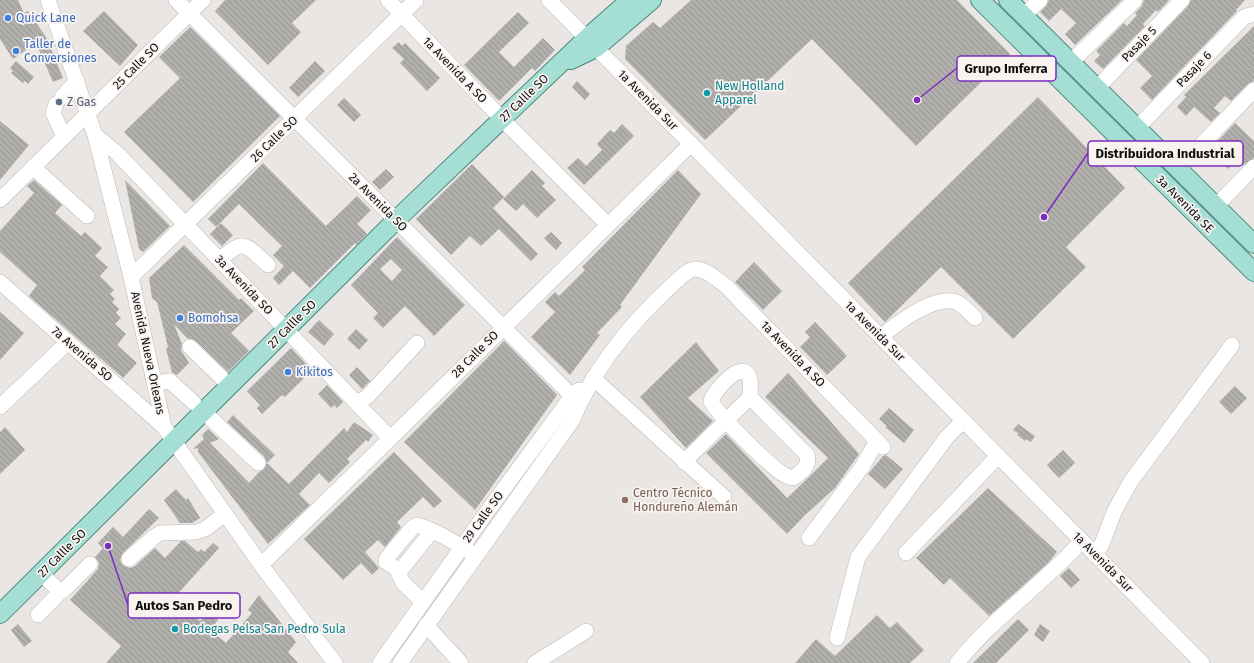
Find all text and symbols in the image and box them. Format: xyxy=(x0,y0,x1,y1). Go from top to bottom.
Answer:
place label: Quick Lane xyxy=(16,11,76,25)
marker: Quick Lane xyxy=(3,13,13,23)
street label: Pasaje 5 xyxy=(1119,23,1159,65)
street label: 1a Avenida A SO xyxy=(420,34,490,106)
place label: Taller de Conversiones xyxy=(24,37,97,65)
street label: 25 Calle SO xyxy=(110,40,162,92)
marker: Taller de Conversiones xyxy=(11,46,21,56)
street label: Pasaje 6 xyxy=(1174,48,1214,90)
callout: Grupo Imferra xyxy=(957,56,1056,81)
text: Grupo Imferra xyxy=(964,61,1048,76)
street label: 1a Avenida Sur xyxy=(615,67,681,133)
street label: 27 Callle SO xyxy=(497,71,551,125)
place label: New Holland Apparel xyxy=(715,79,784,107)
marker: New Holland Apparel xyxy=(702,88,712,98)
place label: Z Gas xyxy=(67,95,96,109)
marker: Z Gas xyxy=(54,97,64,107)
street label: 26 Calle SO xyxy=(248,113,300,165)
callout: Distribuidora Industrial xyxy=(1088,141,1243,166)
text: Distribuidora Industrial xyxy=(1095,146,1235,161)
street label: 2a Avenida SO xyxy=(346,170,410,234)
street label: 3a Avenida SE xyxy=(1153,172,1217,236)
street label: 3a Avenida SO xyxy=(212,252,276,318)
street label: Avenida Nueva Orleans xyxy=(128,290,168,416)
street label: 27 Callle SO xyxy=(265,297,319,351)
street label: 1a Avenida Sur xyxy=(842,298,908,364)
place label: Bomohsa xyxy=(188,311,239,325)
marker: Bomohsa xyxy=(175,313,185,323)
street label: 1a Avenida A SO xyxy=(758,318,828,390)
street label: 7a Avenida SO xyxy=(49,324,115,384)
street label: 28 Calle SO xyxy=(449,328,501,380)
place label: Kikitos xyxy=(296,365,333,379)
marker: Kikitos xyxy=(283,367,293,377)
place label: Centro Técnico Hondureño Alemán xyxy=(633,486,738,514)
street label: 29 Calle SO xyxy=(460,489,506,545)
marker: Centro Técnico Hondureño Alemán xyxy=(620,495,630,505)
street label: 27 Callle SO xyxy=(35,526,89,580)
street label: 1a Avenida Sur xyxy=(1070,529,1136,595)
callout: Autos San Pedro xyxy=(128,593,240,618)
text: Autos San Pedro xyxy=(135,598,233,613)
place label: Bodegas Pelsa San Pedro Sula xyxy=(183,622,346,636)
marker: Bodegas Pelsa San Pedro Sula xyxy=(170,624,180,634)

